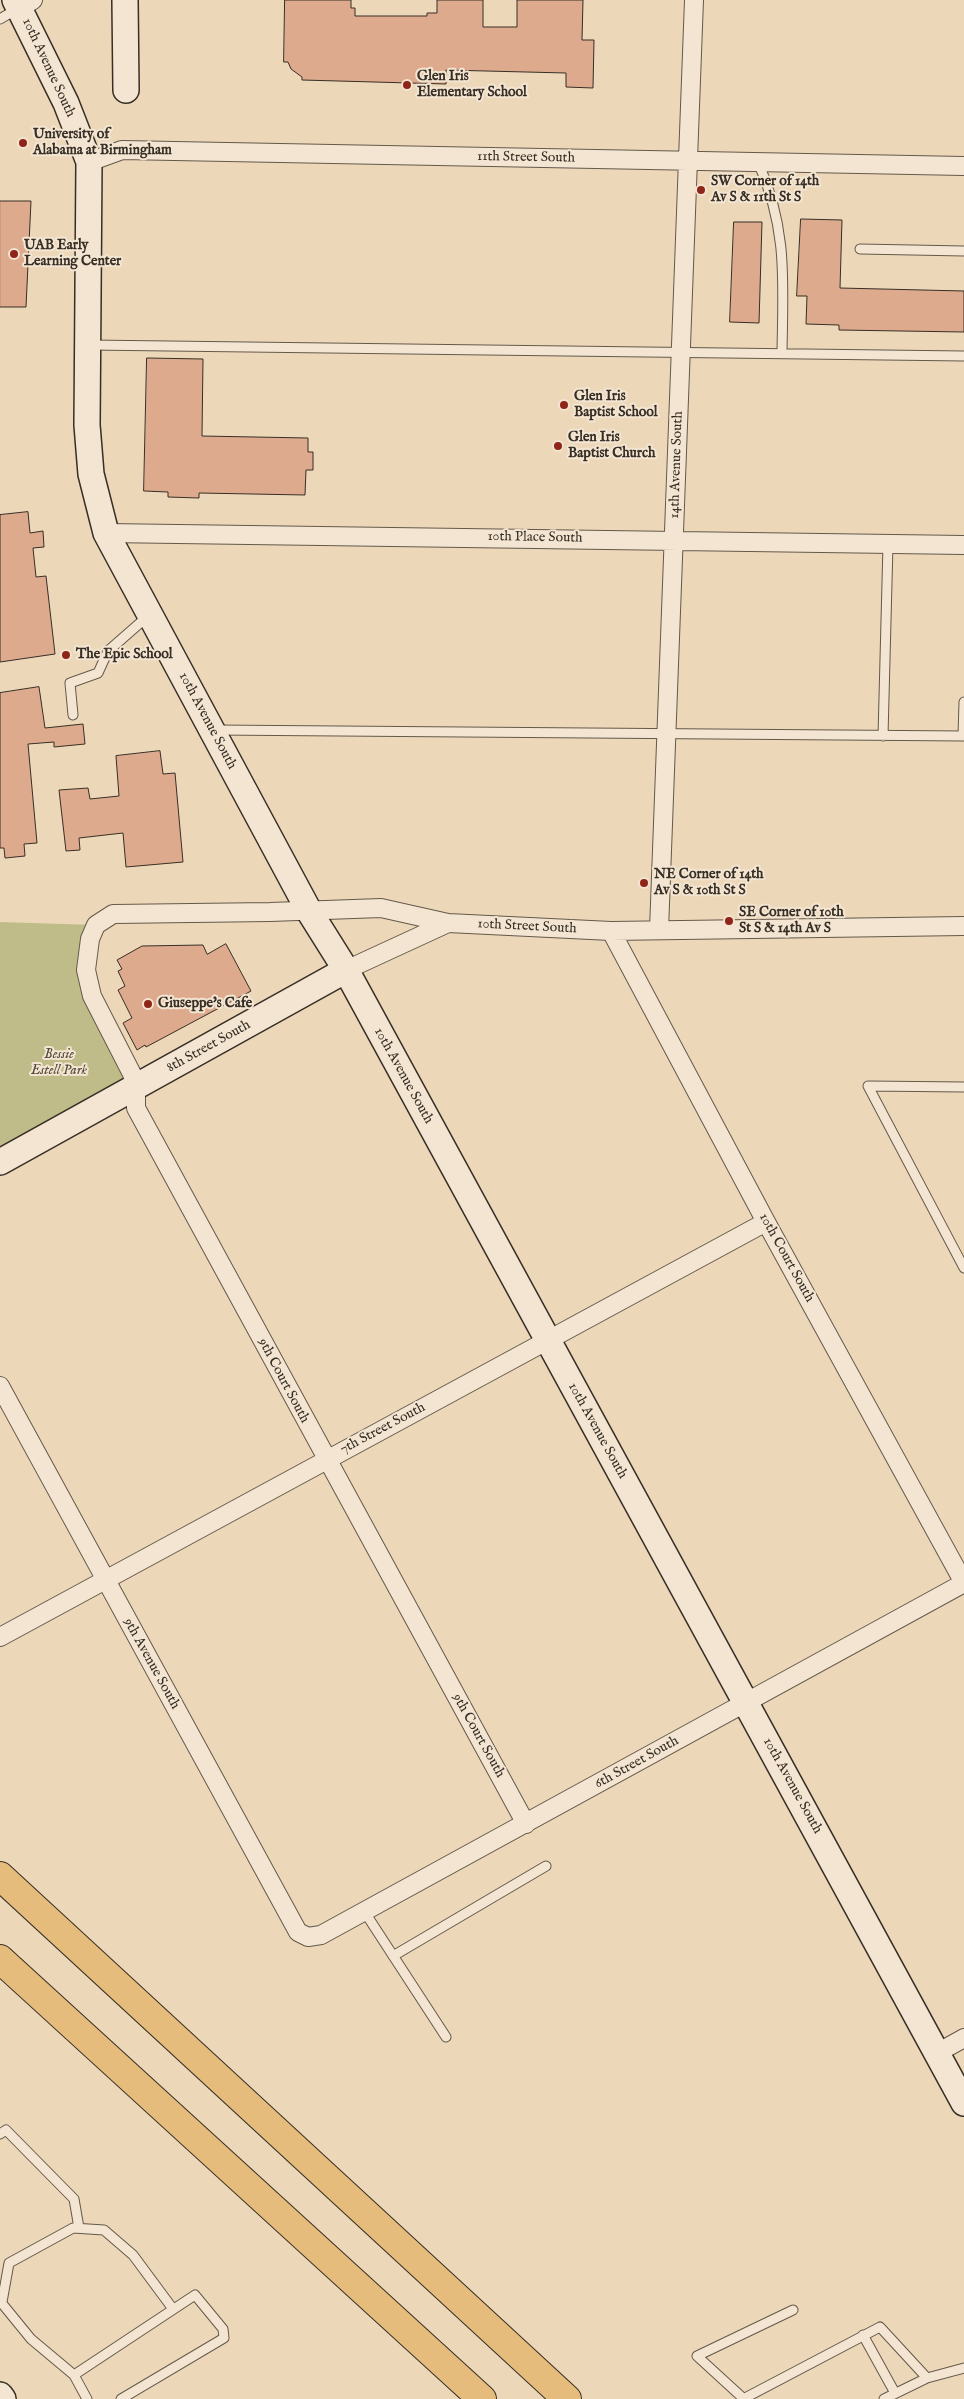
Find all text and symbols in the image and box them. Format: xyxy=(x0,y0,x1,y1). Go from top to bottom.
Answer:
street label: 10th Avenue South xyxy=(18,16,78,120)
place label: Glen Iris Elementary School xyxy=(417,69,527,102)
marker: Glen Iris Elementary School xyxy=(401,79,413,91)
place label: University of Alabama at Birmingham xyxy=(33,127,172,160)
marker: University of Alabama at Birmingham xyxy=(17,137,29,149)
street label: 11th Street South xyxy=(477,149,575,167)
place label: SW Corner of 14th Av S & 11th St S xyxy=(711,174,819,206)
marker: SW Corner of 14th Av S & 11th St S xyxy=(695,184,707,196)
place label: UAB Early Learning Center xyxy=(24,238,121,270)
marker: UAB Early Learning Center xyxy=(8,248,20,260)
place label: Glen Iris Baptist School xyxy=(574,389,658,422)
marker: Glen Iris Baptist School xyxy=(558,399,570,411)
street label: 14th Avenue South xyxy=(667,411,687,519)
place label: Glen Iris Baptist Church xyxy=(568,430,655,462)
marker: Glen Iris Baptist Church xyxy=(552,440,564,452)
street label: 10th Place South xyxy=(487,529,583,547)
place label: The Epic School xyxy=(76,647,173,663)
marker: The Epic School xyxy=(60,649,72,661)
street label: 10th Avenue South xyxy=(174,670,240,772)
place label: NE Corner of 14th Av S & 10th St S xyxy=(654,867,764,900)
marker: NE Corner of 14th Av S & 10th St S xyxy=(638,877,650,889)
place label: SE Corner of 10th St S & 14th Av S xyxy=(739,905,844,938)
marker: SE Corner of 10th St S & 14th Av S xyxy=(723,915,735,927)
street label: 10th Street South xyxy=(477,916,577,938)
place label: Giuseppe's Cafe xyxy=(158,996,252,1012)
marker: Giuseppe's Cafe xyxy=(142,998,154,1010)
street label: 8th Street South xyxy=(164,1017,254,1077)
street label: 10th Avenue South xyxy=(370,1025,436,1127)
park label: Bessie Estell Park xyxy=(31,1047,87,1080)
street label: 10th Court South xyxy=(755,1211,817,1305)
street label: 9th Court South xyxy=(254,1336,312,1426)
street label: 10th Avenue South xyxy=(564,1380,630,1482)
street label: 7th Street South xyxy=(338,1400,428,1458)
street label: 9th Avenue South xyxy=(119,1616,183,1712)
street label: 9th Court South xyxy=(448,1691,508,1781)
street label: 6th Street South xyxy=(592,1733,682,1793)
street label: 10th Avenue South xyxy=(759,1735,825,1837)

